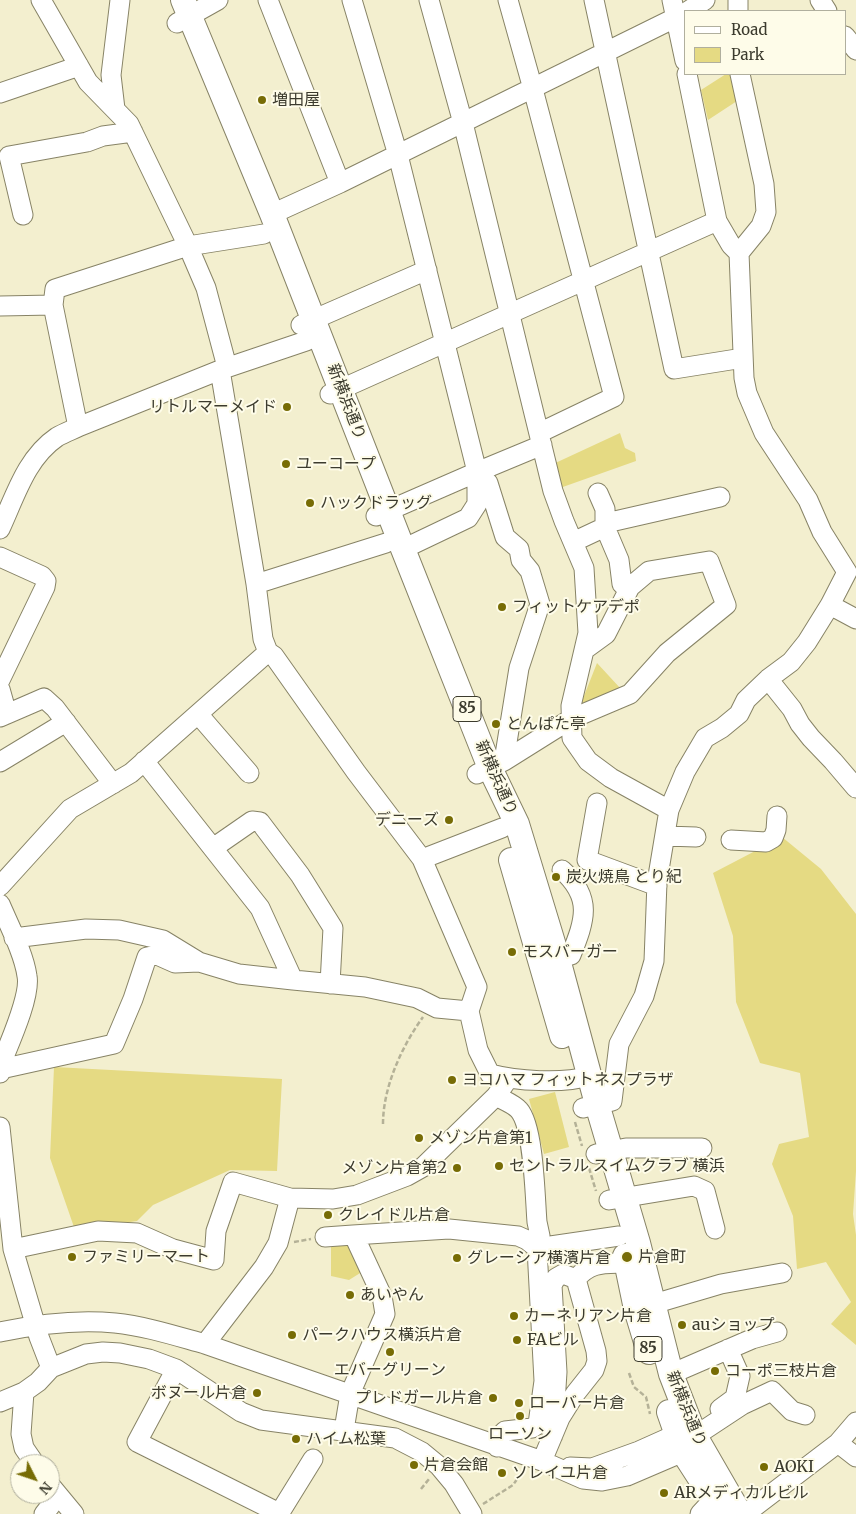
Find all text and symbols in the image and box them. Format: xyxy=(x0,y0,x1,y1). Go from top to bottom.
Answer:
legend xyxy=(684,10,846,75)
text: Road xyxy=(731,20,767,39)
text: Park xyxy=(731,45,764,64)
place label: 増田屋 xyxy=(272,90,320,110)
marker: 増田屋 xyxy=(256,94,268,106)
street label: 新横浜通り xyxy=(323,361,369,443)
place label: リトルマーメイド xyxy=(149,397,277,417)
marker: リトルマーメイド xyxy=(281,401,293,413)
place label: ユーコープ xyxy=(296,454,376,474)
marker: ユーコープ xyxy=(280,458,292,470)
place label: ハックドラッグ xyxy=(320,493,432,513)
marker: ハックドラッグ xyxy=(304,497,316,509)
place label: フィットケアデポ xyxy=(512,597,640,617)
marker: フィットケアデポ xyxy=(496,601,508,613)
road number: 85 xyxy=(453,696,481,722)
place label: とんぱた亭 xyxy=(506,714,586,734)
marker: とんぱた亭 xyxy=(490,718,502,730)
street label: 新横浜通り xyxy=(471,738,521,818)
place label: デニーズ xyxy=(375,810,439,830)
marker: デニーズ xyxy=(443,814,455,826)
place label: 炭火焼鳥 とり紀 xyxy=(566,867,682,887)
marker: 炭火焼鳥 とり紀 xyxy=(550,871,562,883)
place label: モスバーガー xyxy=(522,942,618,962)
marker: モスバーガー xyxy=(506,946,518,958)
place label: ヨコハマ フィットネスプラザ xyxy=(462,1070,674,1090)
marker: ヨコハマ フィットネスプラザ xyxy=(446,1074,458,1086)
place label: メゾン片倉第1 xyxy=(429,1128,532,1148)
marker: メゾン片倉第1 xyxy=(413,1132,425,1144)
place label: セントラル スイムクラブ 横浜 xyxy=(509,1156,725,1176)
place label: メゾン片倉第2 xyxy=(341,1158,447,1178)
marker: セントラル スイムクラブ 横浜 xyxy=(493,1160,505,1172)
marker: メゾン片倉第2 xyxy=(451,1162,463,1174)
place label: クレイドル片倉 xyxy=(338,1205,450,1225)
marker: クレイドル片倉 xyxy=(322,1209,334,1221)
place label: ファミリーマート xyxy=(82,1247,210,1267)
place label: 片倉町 xyxy=(638,1247,686,1267)
place label: グレーシア横濱片倉 xyxy=(467,1248,611,1268)
marker: 片倉町 xyxy=(620,1250,634,1264)
marker: ファミリーマート xyxy=(66,1251,78,1263)
marker: グレーシア横濱片倉 xyxy=(451,1252,463,1264)
place label: あいやん xyxy=(360,1285,424,1305)
marker: あいやん xyxy=(344,1289,356,1301)
place label: カーネリアン片倉 xyxy=(524,1306,652,1326)
marker: カーネリアン片倉 xyxy=(508,1310,520,1322)
place label: auショップ xyxy=(692,1315,774,1335)
marker: auショップ xyxy=(676,1319,688,1331)
place label: パークハウス横浜片倉 xyxy=(302,1325,462,1345)
marker: パークハウス横浜片倉 xyxy=(286,1329,298,1341)
place label: FAビル xyxy=(527,1330,579,1350)
marker: FAビル xyxy=(511,1334,523,1346)
road number: 85 xyxy=(634,1336,662,1362)
marker: エバーグリーン xyxy=(384,1346,396,1358)
place label: エバーグリーン xyxy=(334,1360,446,1380)
place label: コーポ三枝片倉 xyxy=(725,1361,837,1381)
marker: コーポ三枝片倉 xyxy=(709,1365,721,1377)
street label: 新横浜通り xyxy=(662,1368,710,1450)
place label: ボヌール片倉 xyxy=(151,1383,247,1403)
marker: ボヌール片倉 xyxy=(251,1387,263,1399)
place label: プレドガール片倉 xyxy=(355,1388,483,1408)
marker: プレドガール片倉 xyxy=(487,1392,499,1404)
place label: ローバー片倉 xyxy=(529,1393,625,1413)
marker: ローバー片倉 xyxy=(513,1397,525,1409)
marker: ローソン xyxy=(514,1410,526,1422)
place label: ローソン xyxy=(488,1424,552,1444)
place label: ハイム松葉 xyxy=(306,1429,386,1449)
marker: ハイム松葉 xyxy=(290,1433,302,1445)
north arrow xyxy=(10,1454,60,1504)
place label: 片倉会館 xyxy=(424,1455,488,1475)
place label: AOKI xyxy=(774,1457,814,1477)
marker: 片倉会館 xyxy=(408,1459,420,1471)
marker: AOKI xyxy=(758,1461,770,1473)
place label: ソレイユ片倉 xyxy=(512,1463,608,1483)
marker: ソレイユ片倉 xyxy=(496,1467,508,1479)
text: N xyxy=(35,1478,56,1498)
place label: ARメディカルビル xyxy=(674,1483,808,1503)
marker: ARメディカルビル xyxy=(658,1487,670,1499)

